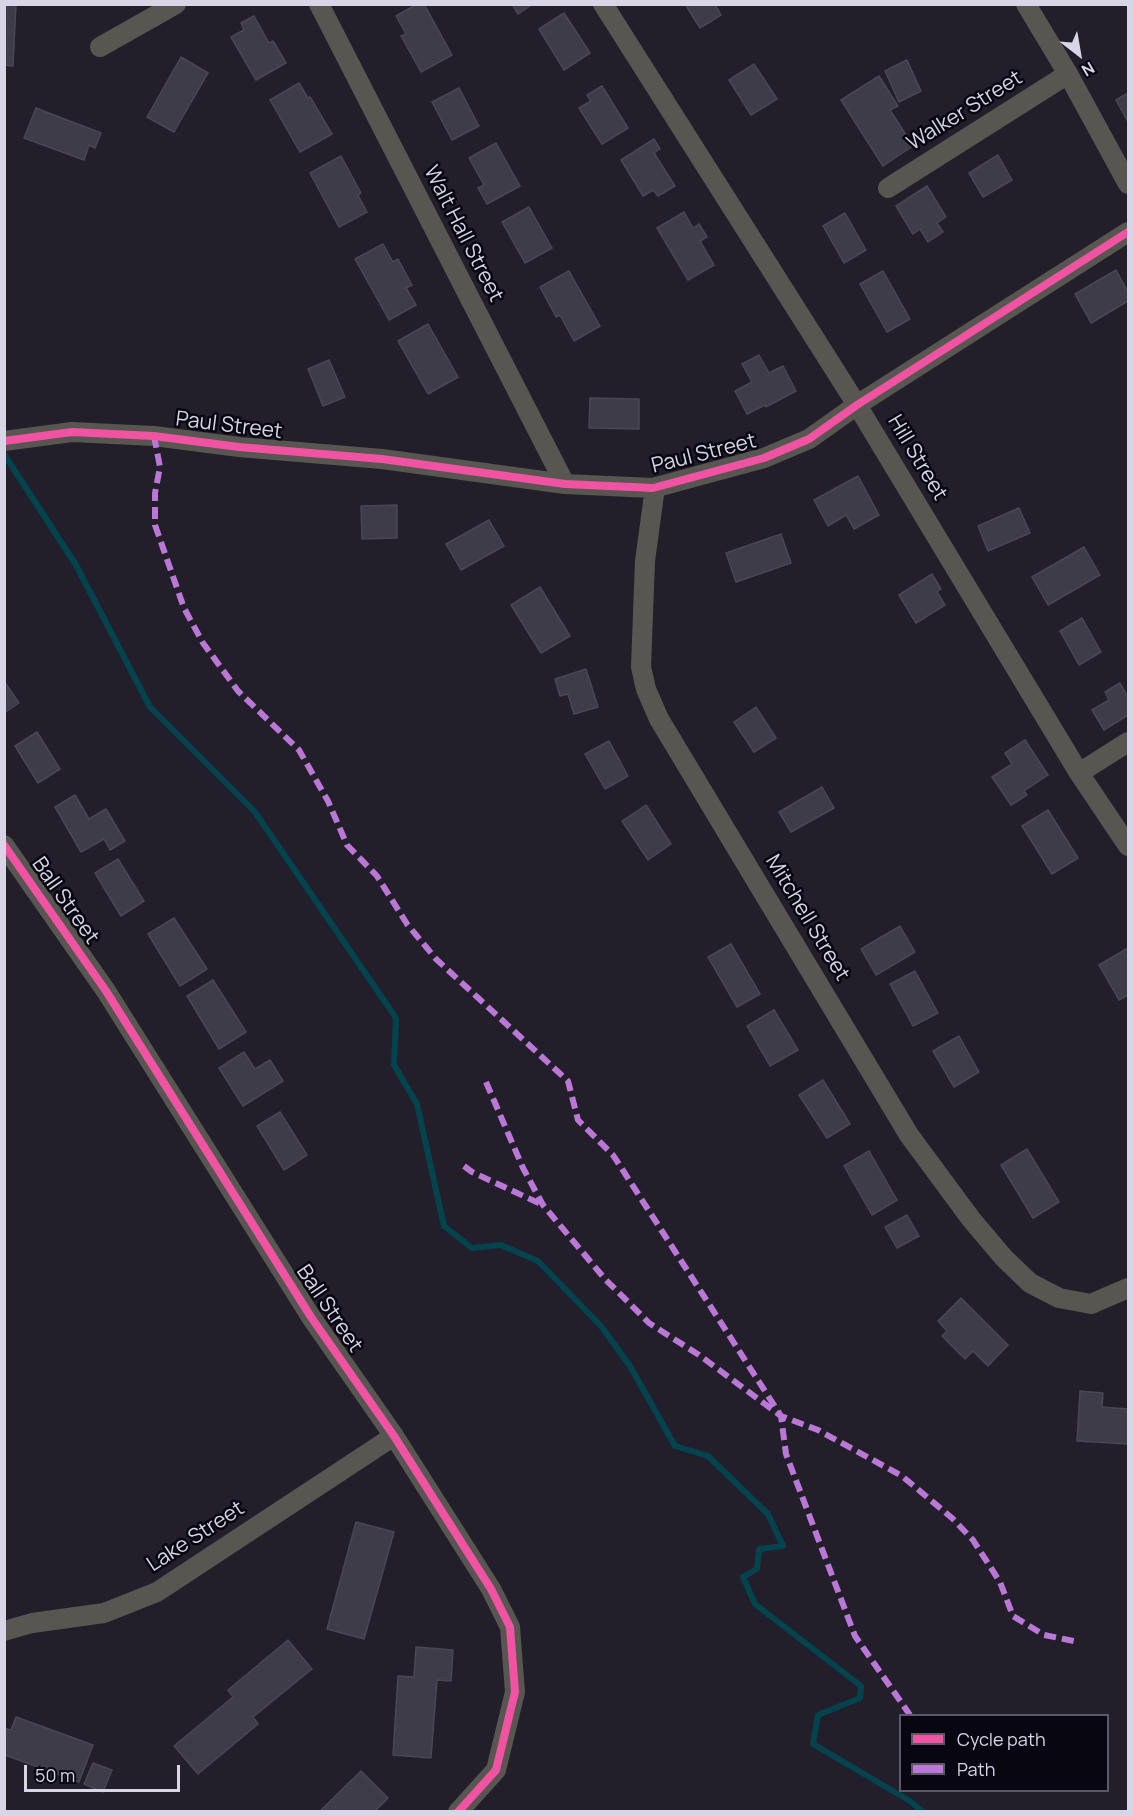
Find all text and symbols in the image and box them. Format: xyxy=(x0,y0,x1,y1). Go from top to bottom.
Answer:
north arrow xyxy=(1049,24,1109,84)
text: N xyxy=(1078,57,1099,82)
street label: Walker Street xyxy=(903,66,1027,156)
street label: Walt Hall Street xyxy=(418,162,508,306)
street label: Paul Street xyxy=(174,407,284,445)
street label: Hill Street xyxy=(882,411,952,505)
street label: Paul Street xyxy=(649,429,759,479)
street label: Mitchell Street xyxy=(759,850,855,986)
street label: Ball Street xyxy=(26,853,104,949)
street label: Ball Street xyxy=(291,1260,367,1358)
street label: Lake Street xyxy=(143,1496,249,1578)
legend xyxy=(899,1714,1109,1792)
text: Cycle path xyxy=(957,1727,1046,1751)
scale bar xyxy=(27,1753,183,1791)
text: Path xyxy=(957,1757,995,1781)
text: 50 m xyxy=(35,1763,75,1787)

